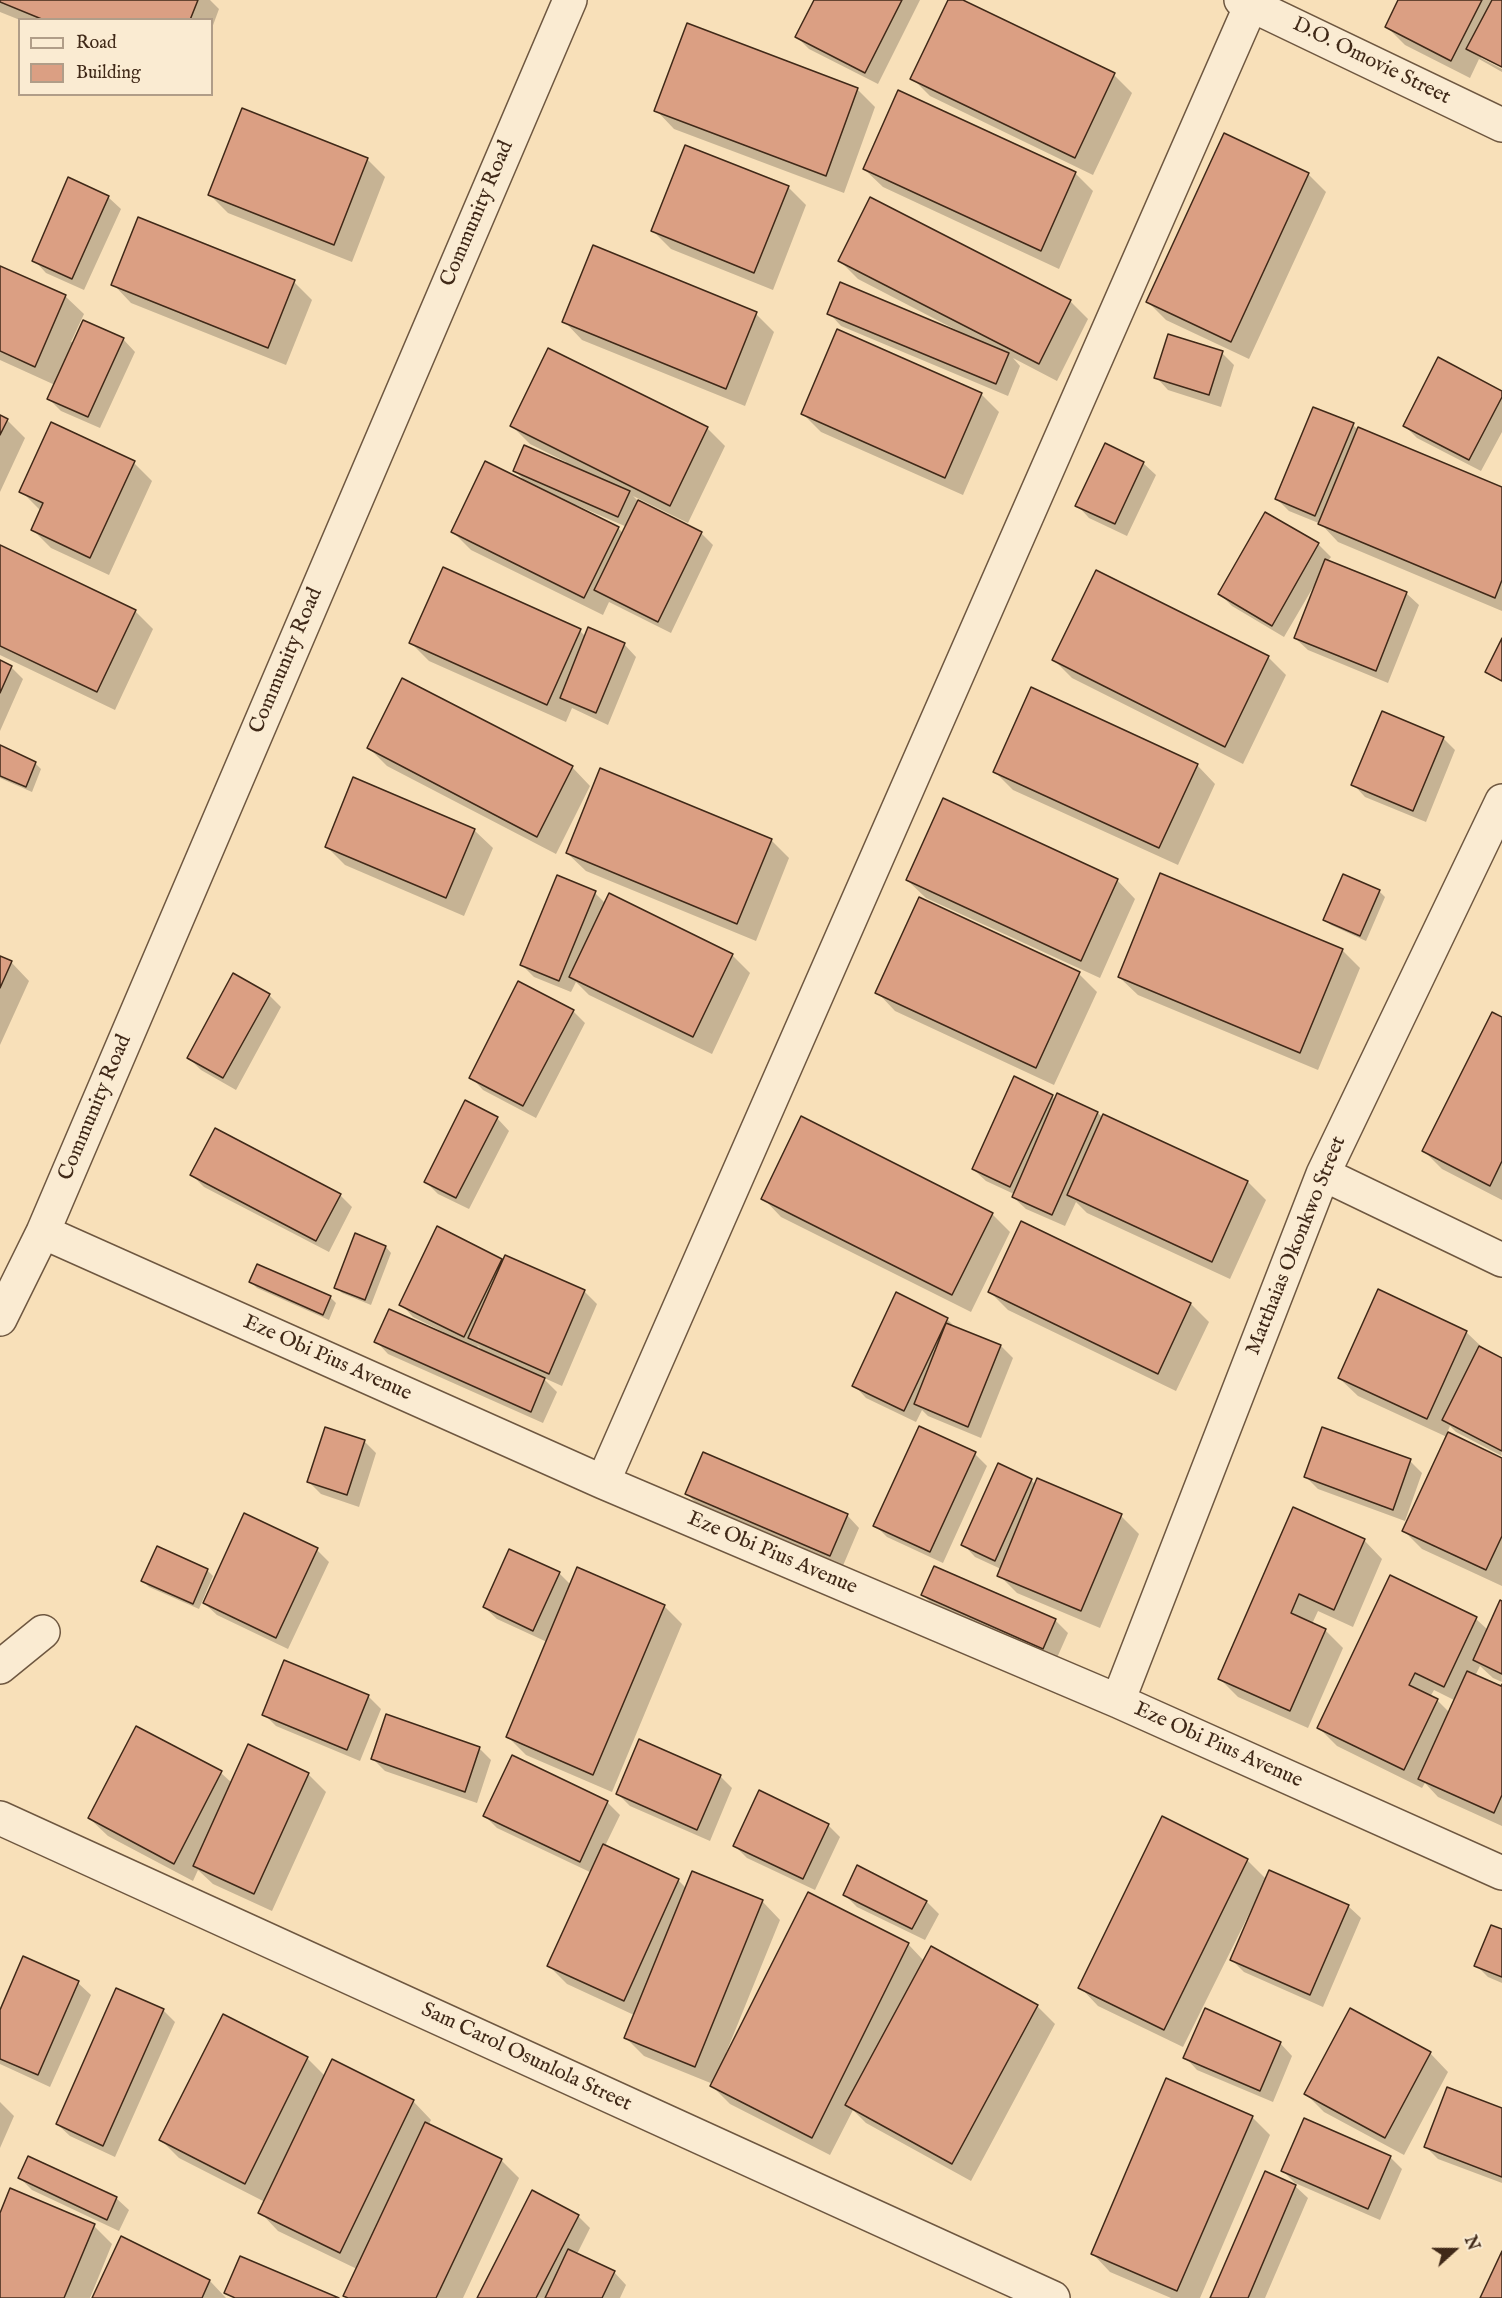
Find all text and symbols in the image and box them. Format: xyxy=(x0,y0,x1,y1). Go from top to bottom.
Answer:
street label: D.O. Omovie Street xyxy=(1288,13,1454,111)
legend xyxy=(18,18,213,96)
text: Road xyxy=(76,32,117,55)
text: Building xyxy=(76,62,141,85)
street label: Community Road xyxy=(436,137,520,291)
street label: Community Road xyxy=(245,584,329,738)
street label: Community Road xyxy=(54,1031,138,1185)
street label: Matthaias Okonkwo Street xyxy=(1242,1133,1352,1359)
street label: Eze Obi Pius Avenue xyxy=(239,1310,415,1408)
street label: Eze Obi Pius Avenue xyxy=(683,1507,861,1601)
street label: Eze Obi Pius Avenue xyxy=(1130,1697,1306,1795)
street label: Sam Carol Osunlola Street xyxy=(417,1998,635,2118)
north arrow xyxy=(1424,2220,1484,2280)
text: N xyxy=(1459,2234,1483,2254)

